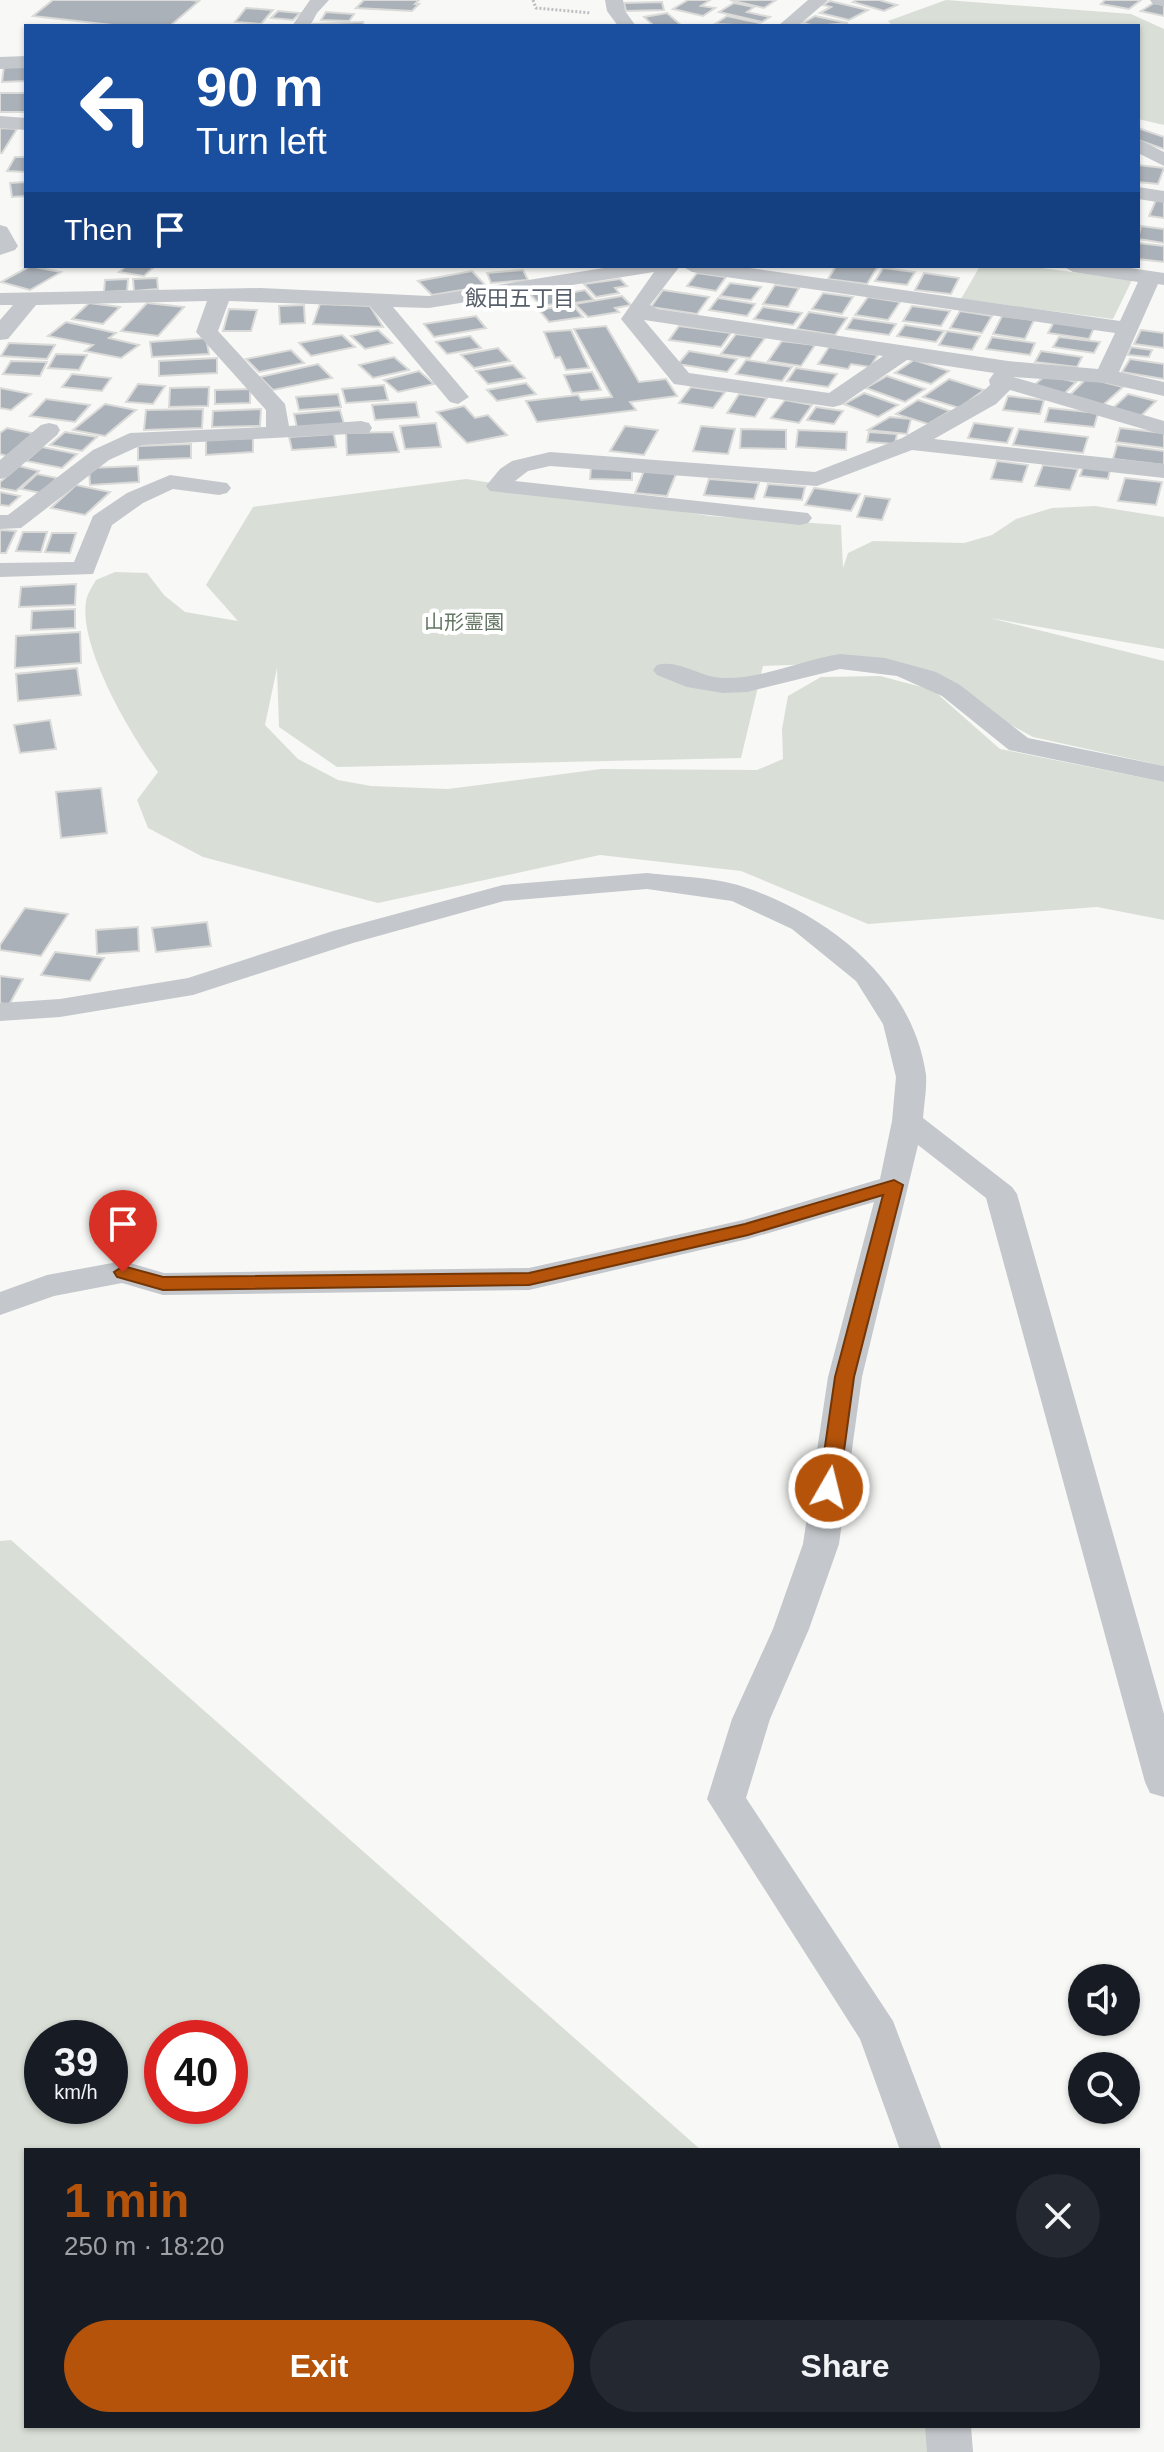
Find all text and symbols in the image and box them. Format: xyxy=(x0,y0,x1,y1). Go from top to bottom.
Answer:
text: 90 m xyxy=(196,55,324,118)
icon: left xyxy=(64,56,168,160)
text: Turn left xyxy=(196,121,327,162)
icon: arrive xyxy=(148,208,192,252)
text: Then xyxy=(64,213,132,246)
district label: 飯田五丁目 xyxy=(465,286,575,311)
park label: 山形霊園 xyxy=(424,611,504,633)
pin xyxy=(89,1190,157,1272)
icon: arrive xyxy=(101,1202,145,1246)
position arrow xyxy=(787,1446,871,1530)
map controls xyxy=(1068,1964,1140,2124)
button: sound xyxy=(1068,1964,1140,2036)
speed limit sign: 40 xyxy=(144,2020,248,2124)
text: 39 xyxy=(54,2040,98,2084)
button: search xyxy=(1068,2052,1140,2124)
text: km/h xyxy=(54,2081,98,2103)
text: 1 min xyxy=(64,2174,189,2227)
button: close xyxy=(1016,2174,1100,2258)
text: 250 m · 18:20 xyxy=(64,2231,224,2261)
button: Exit xyxy=(64,2320,574,2412)
button: Share xyxy=(590,2320,1100,2412)

